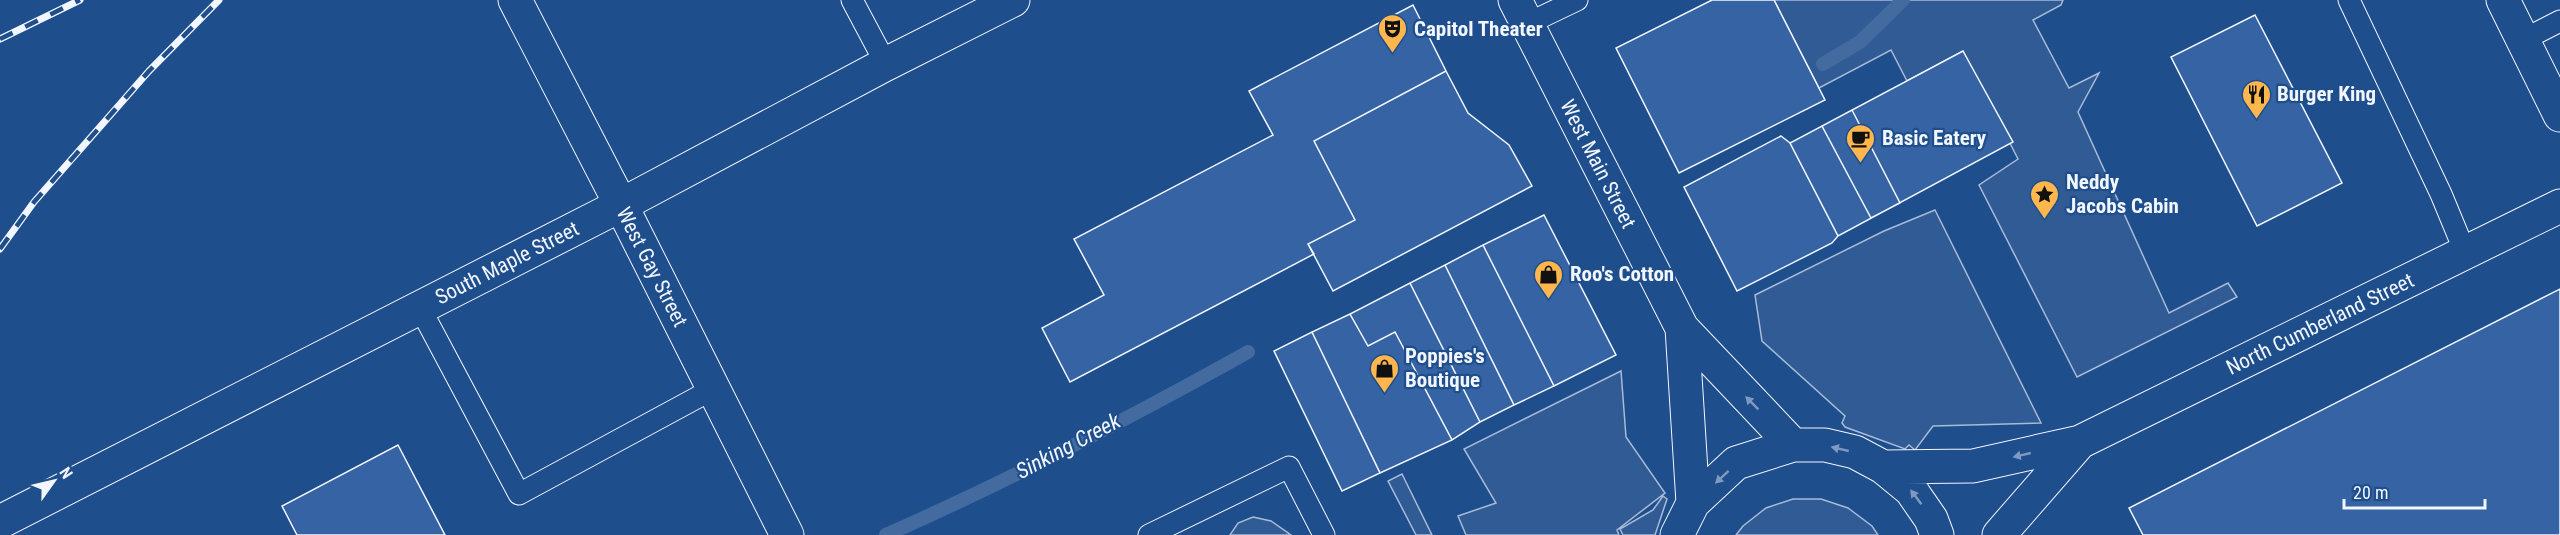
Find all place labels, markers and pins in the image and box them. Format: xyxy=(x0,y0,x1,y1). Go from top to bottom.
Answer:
theatre icon: Capitol Theater xyxy=(1377,13,1409,55)
place label: Capitol Theater xyxy=(1414,17,1543,41)
restaurant icon: Burger King xyxy=(2240,78,2272,120)
place label: Burger King xyxy=(2277,82,2376,106)
cafe icon: Basic Eatery xyxy=(1845,122,1877,164)
place label: Basic Eatery xyxy=(1882,126,1987,150)
place label: Neddy Jacobs Cabin xyxy=(2066,170,2179,218)
place icon: Neddy Jacobs Cabin xyxy=(2029,178,2061,220)
shop icon: Roo's Cotton xyxy=(1533,258,1565,300)
place label: Roo's Cotton xyxy=(1570,262,1674,286)
place label: Poppies's Boutique xyxy=(1405,344,1485,392)
shop icon: Poppies's Boutique xyxy=(1368,352,1400,394)

